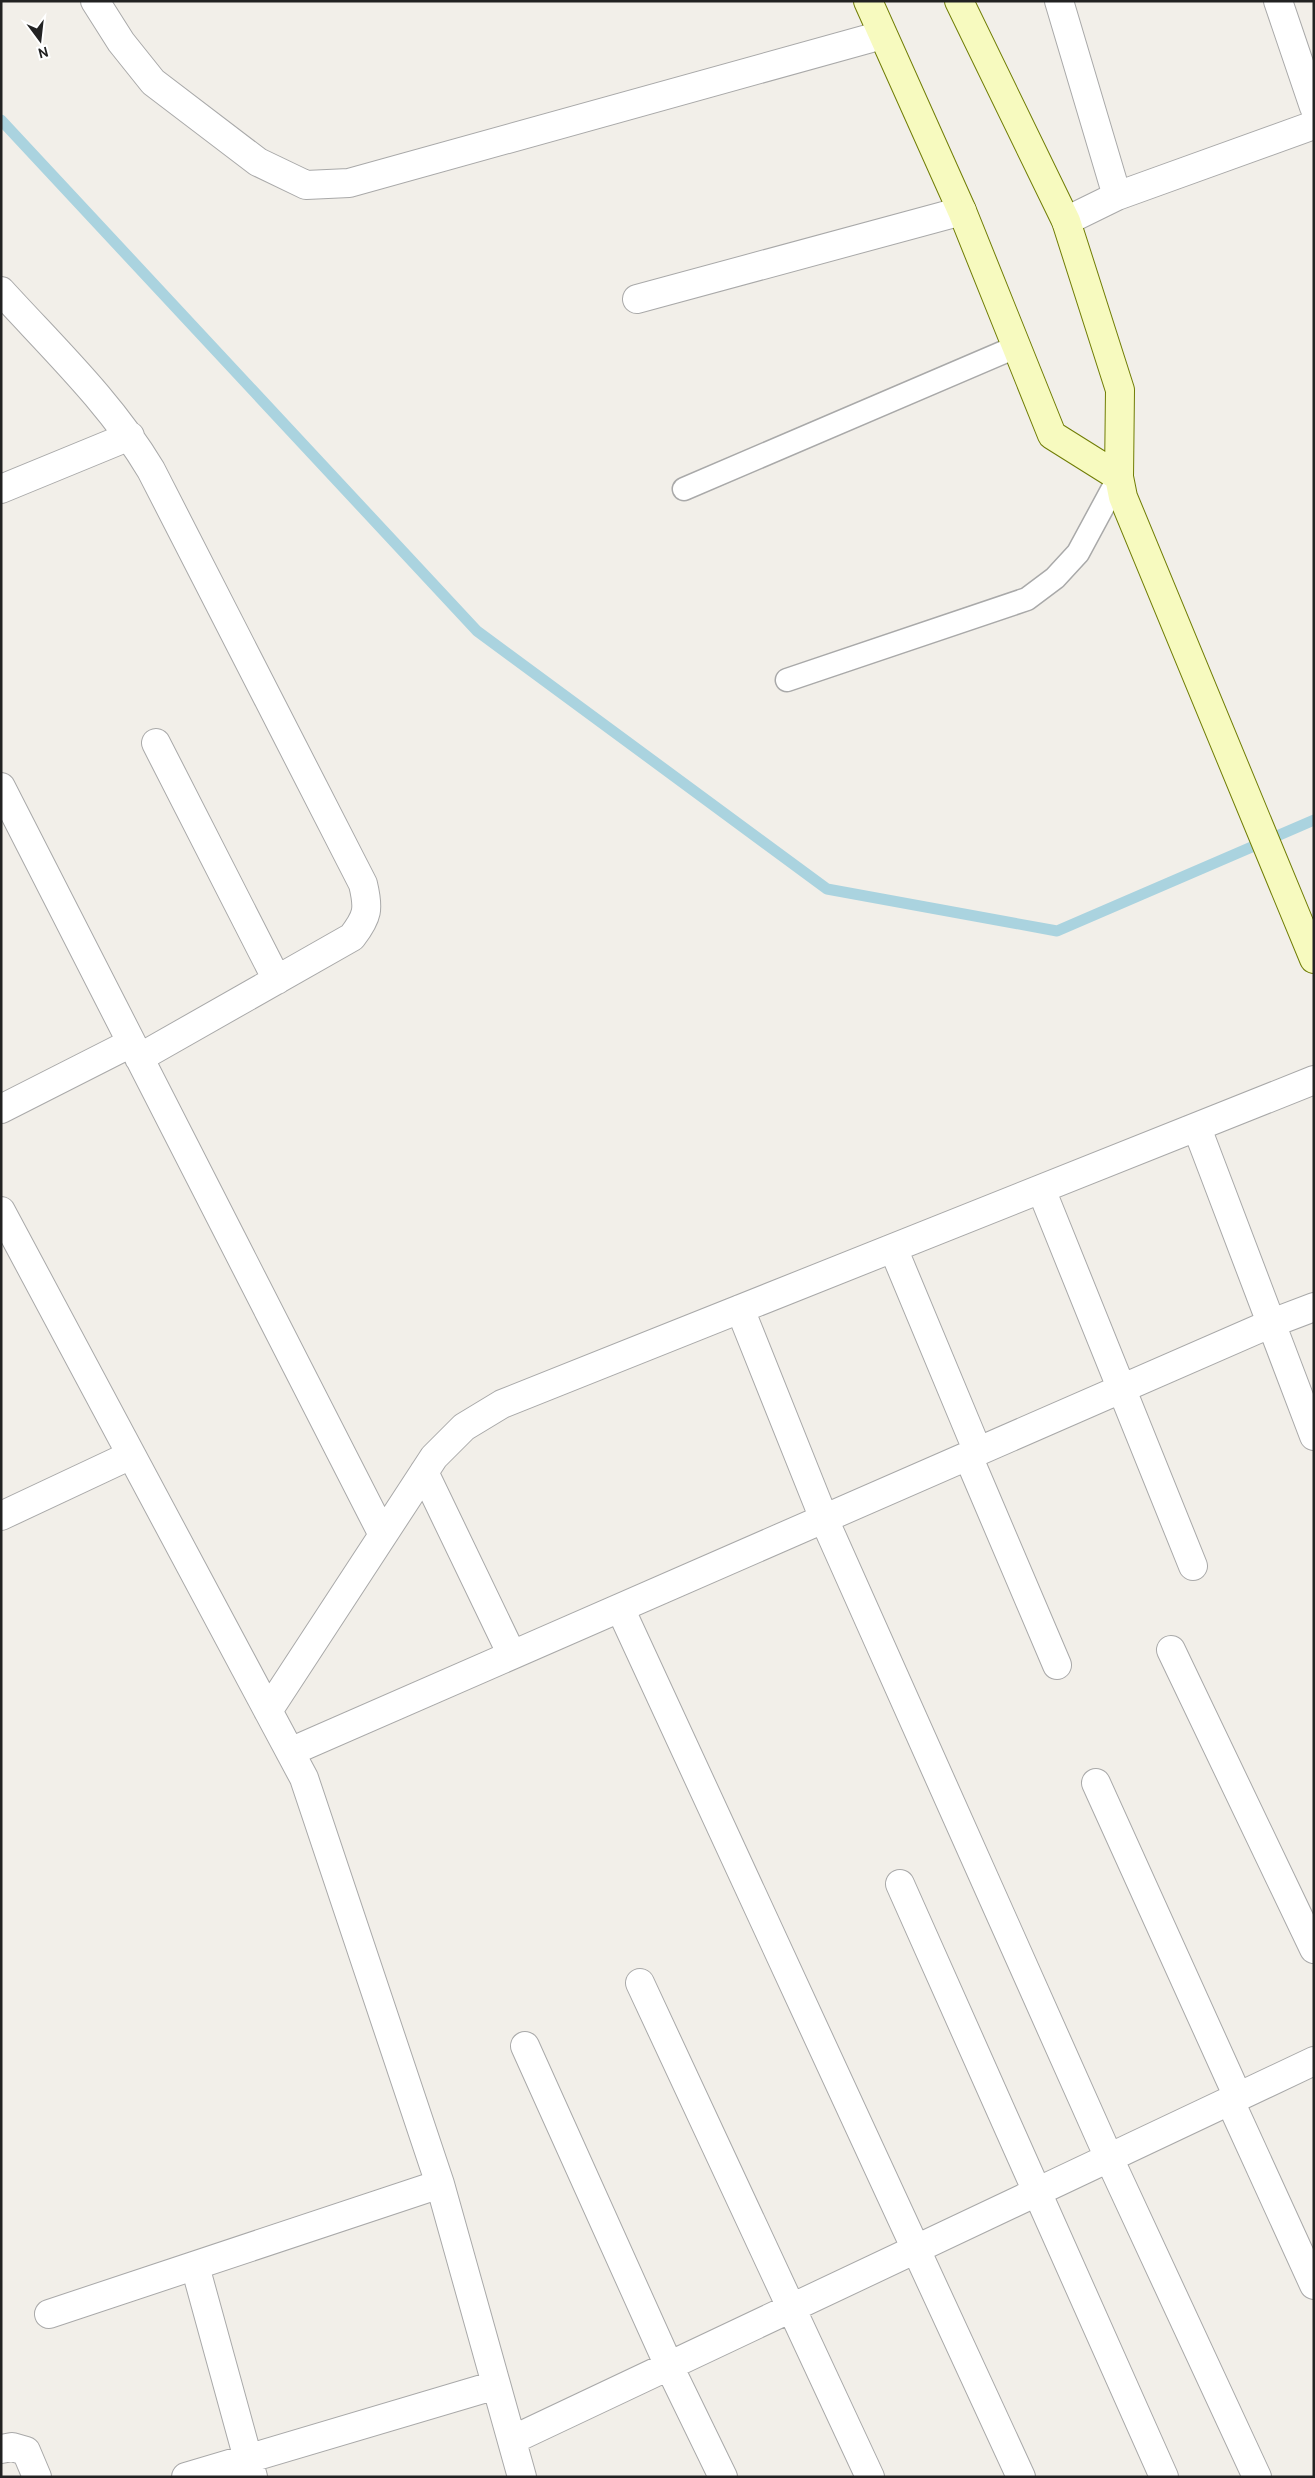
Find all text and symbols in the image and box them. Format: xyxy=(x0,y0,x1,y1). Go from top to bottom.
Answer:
north arrow xyxy=(15,15,65,65)
text: N xyxy=(36,43,50,63)

